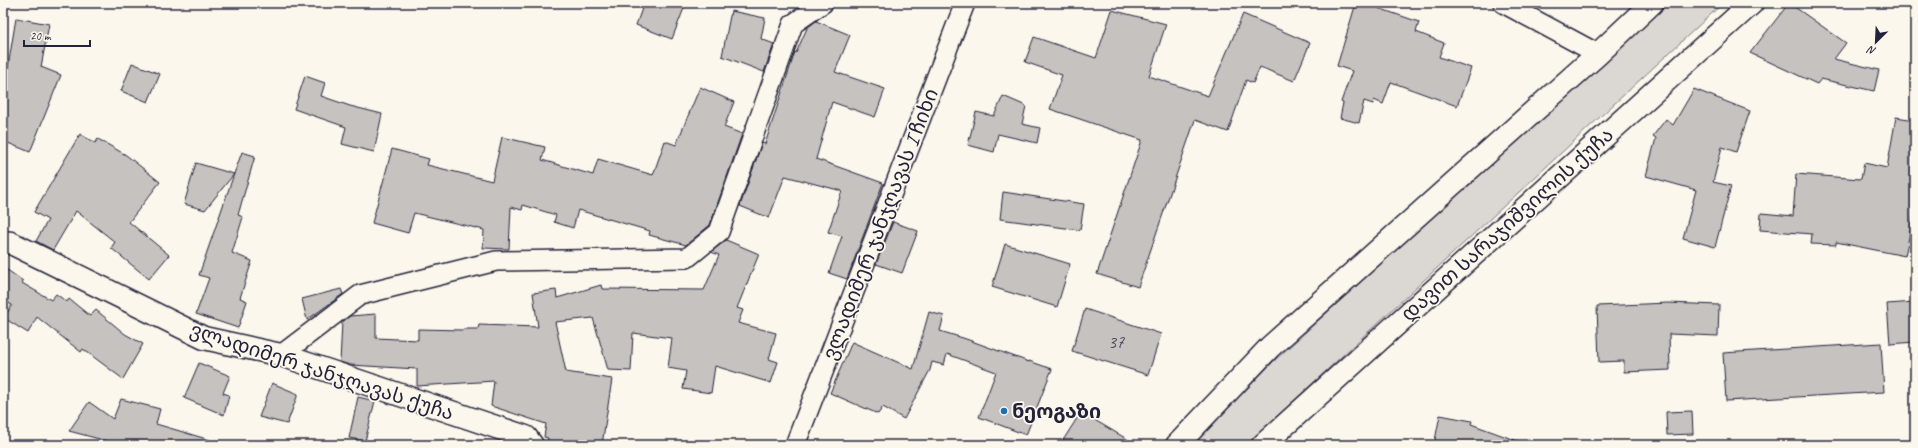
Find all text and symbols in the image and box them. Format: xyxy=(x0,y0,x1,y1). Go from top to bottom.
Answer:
scale bar xyxy=(24,22,90,48)
north arrow xyxy=(1856,22,1896,62)
text: 20 m xyxy=(30,28,52,44)
text: N xyxy=(1864,42,1878,59)
street label: ვლადიმერ ჯანჯღავას I ჩიხი xyxy=(817,85,944,363)
street label: დავით სარაჯიშვილის ქუჩა xyxy=(1396,122,1619,326)
street label: ვლადიმერ ჯანჯღავას ქუჩა xyxy=(187,317,457,426)
house number: 37 xyxy=(1108,331,1125,353)
place label: ნეოგაზი xyxy=(1012,399,1101,424)
marker: ნეოგაზი xyxy=(999,406,1009,416)

